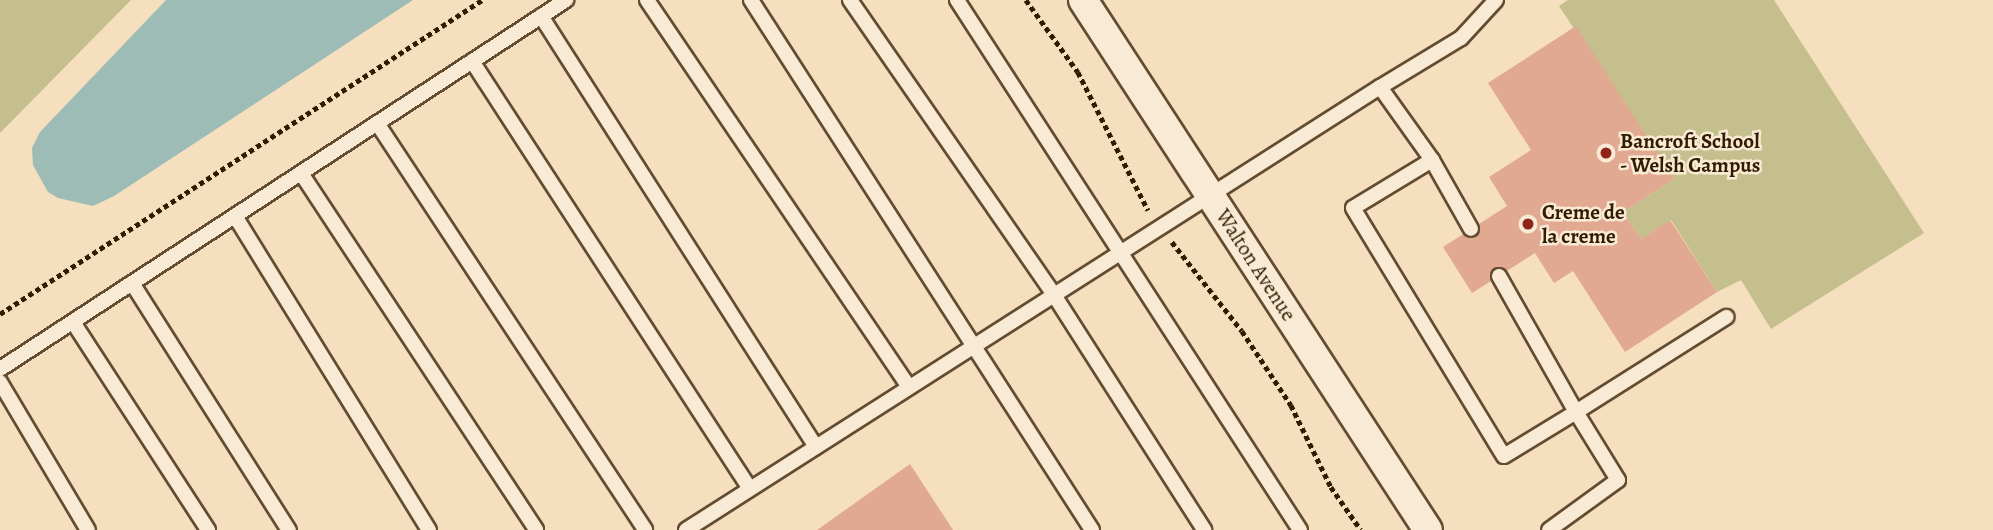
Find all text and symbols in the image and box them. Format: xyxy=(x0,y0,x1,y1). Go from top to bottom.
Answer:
place label: Bancroft School - Welsh Campus xyxy=(1620,128,1761,178)
marker: Bancroft School - Welsh Campus xyxy=(1598,145,1614,161)
place label: Creme de la creme xyxy=(1542,199,1625,249)
street label: Walton Avenue xyxy=(1210,204,1302,326)
marker: Creme de la creme xyxy=(1520,216,1536,232)

